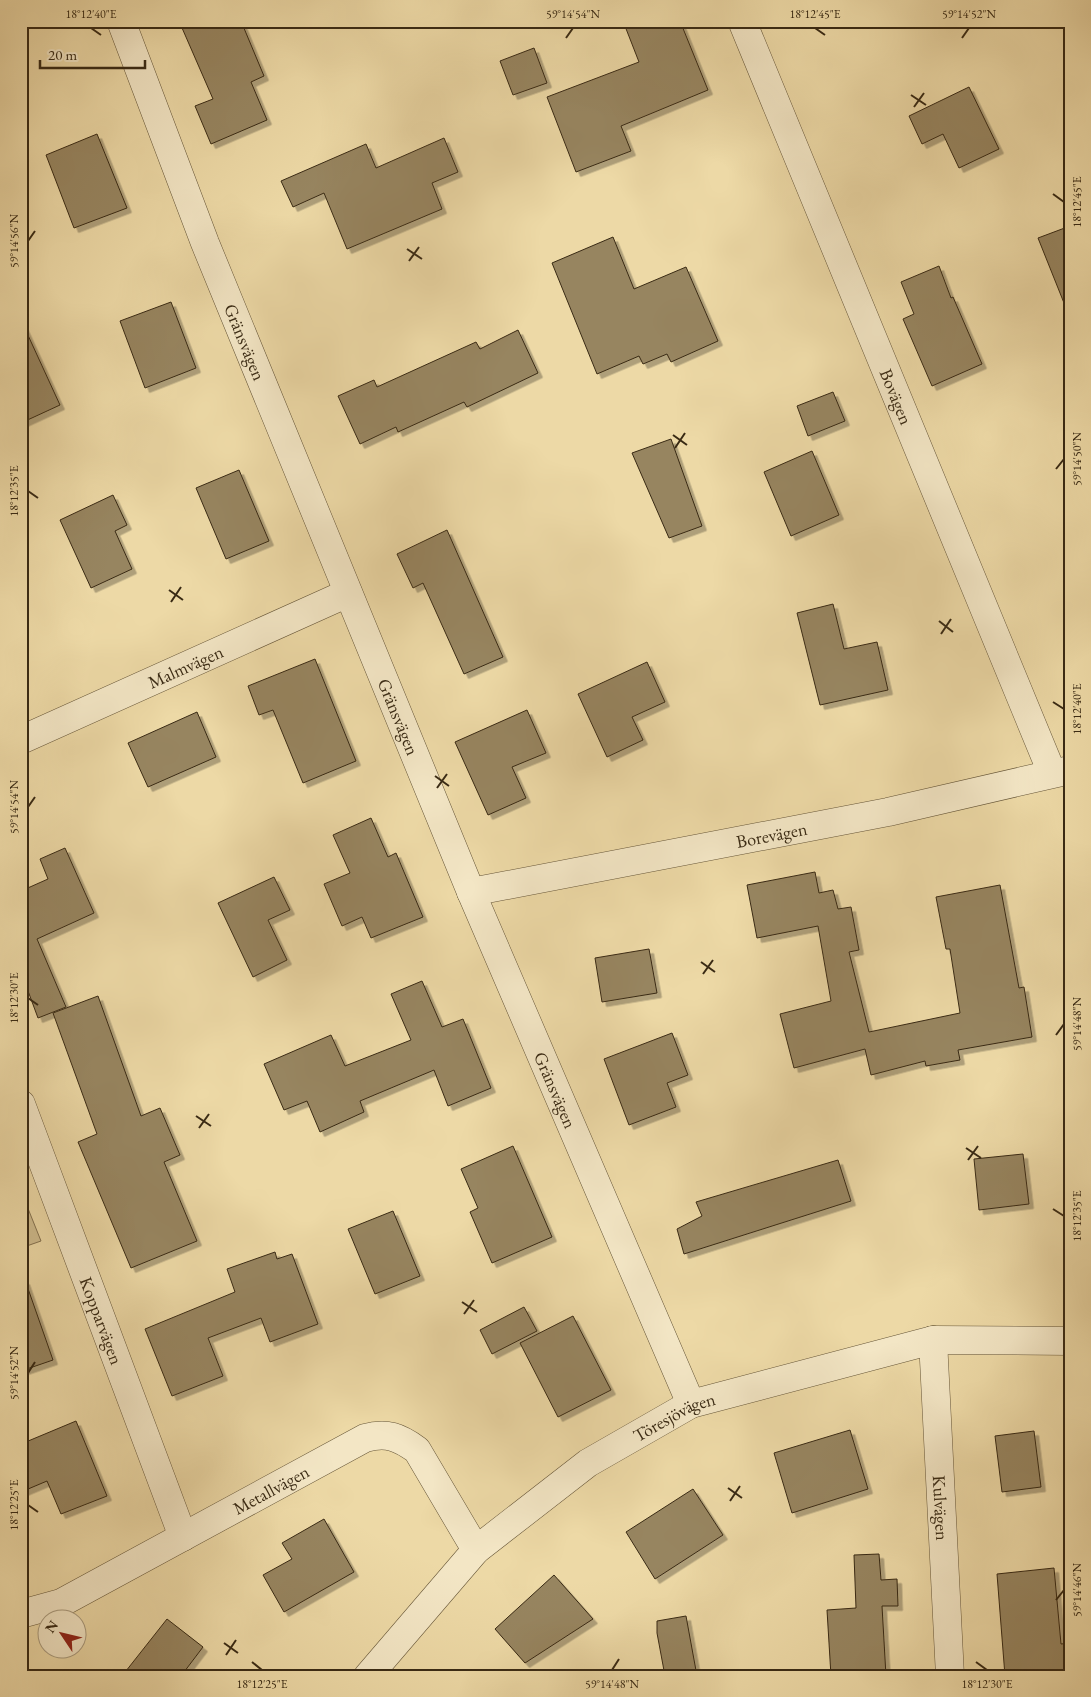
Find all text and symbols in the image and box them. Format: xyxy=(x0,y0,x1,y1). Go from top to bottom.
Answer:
text: 18°12'40"E xyxy=(65,6,117,22)
text: 59°14'54"N xyxy=(546,6,600,22)
text: 18°12'45"E xyxy=(789,6,841,22)
text: 59°14'52"N xyxy=(942,6,996,22)
scale bar xyxy=(40,38,145,70)
text: 20 m xyxy=(48,45,77,64)
text: 18°12'45"E xyxy=(1069,176,1085,228)
text: 59°14'56"N xyxy=(6,214,22,268)
street label: Gränsvägen xyxy=(219,300,272,384)
street label: Bovägen xyxy=(875,365,919,428)
text: 59°14'50"N xyxy=(1069,432,1085,486)
text: 18°12'35"E xyxy=(6,465,22,517)
street label: Malmvägen xyxy=(144,639,227,693)
street label: Gränsvägen xyxy=(373,675,425,759)
text: 18°12'40"E xyxy=(1069,683,1085,735)
text: 59°14'54"N xyxy=(6,780,22,834)
street label: Borevägen xyxy=(734,816,809,852)
text: 18°12'30"E xyxy=(6,972,22,1024)
text: 59°14'48"N xyxy=(1069,997,1085,1051)
street label: Gränsvägen xyxy=(529,1048,583,1132)
text: 18°12'35"E xyxy=(1069,1190,1085,1242)
street label: Kopparvägen xyxy=(75,1273,129,1368)
text: 59°14'52"N xyxy=(6,1346,22,1400)
street label: Töresjövägen xyxy=(629,1387,718,1446)
street label: Metallvägen xyxy=(228,1459,313,1519)
street label: Kulvägen xyxy=(928,1475,955,1541)
text: 18°12'25"E xyxy=(6,1479,22,1531)
text: 59°14'46"N xyxy=(1069,1563,1085,1617)
north arrow xyxy=(38,1610,88,1660)
text: N xyxy=(41,1616,62,1636)
text: 18°12'25"E xyxy=(236,1676,288,1692)
text: 59°14'48"N xyxy=(585,1676,639,1692)
text: 18°12'30"E xyxy=(961,1676,1013,1692)

